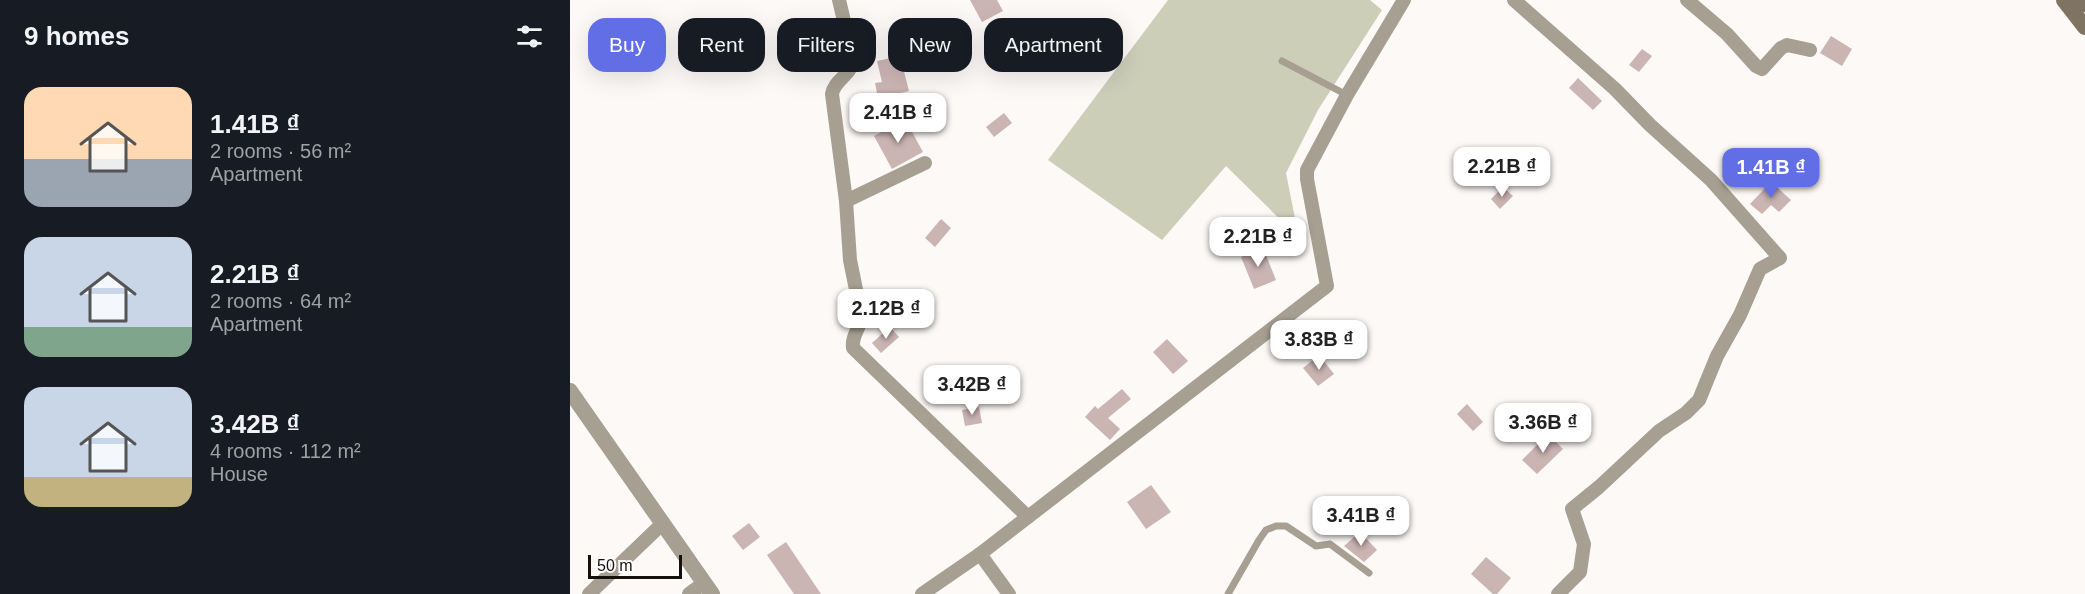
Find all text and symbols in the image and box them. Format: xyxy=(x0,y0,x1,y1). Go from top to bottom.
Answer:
chip: Buy xyxy=(588,18,666,72)
chip: Rent xyxy=(678,18,765,72)
chip: Filters xyxy=(777,18,876,72)
chip: New xyxy=(888,18,972,72)
chip: Apartment xyxy=(984,18,1123,72)
icon: filters xyxy=(513,20,546,53)
text: 9 homes xyxy=(24,21,130,51)
pin: 2.41B ₫ xyxy=(843,93,953,144)
text: 2.41B ₫ xyxy=(863,101,933,123)
text: 1.41B ₫ xyxy=(210,109,300,139)
icon: home xyxy=(72,111,144,183)
text: 2 rooms · 56 m² xyxy=(210,140,351,162)
pin: 2.21B ₫ xyxy=(1447,147,1557,198)
pin: 1.41B ₫ xyxy=(1716,148,1826,199)
text: 2.21B ₫ xyxy=(1467,155,1537,177)
text: 1.41B ₫ xyxy=(1736,156,1806,178)
text: Apartment xyxy=(210,163,302,185)
pin: 2.21B ₫ xyxy=(1203,217,1313,268)
text: 2.21B ₫ xyxy=(1223,225,1293,247)
text: 2.21B ₫ xyxy=(210,259,300,289)
icon: home xyxy=(72,261,144,333)
pin: 2.12B ₫ xyxy=(831,289,941,340)
text: 2 rooms · 64 m² xyxy=(210,290,351,312)
text: 2.12B ₫ xyxy=(851,297,921,319)
text: Apartment xyxy=(210,313,302,335)
pin: 3.83B ₫ xyxy=(1264,320,1374,371)
text: 3.83B ₫ xyxy=(1284,328,1354,350)
pin: 3.42B ₫ xyxy=(917,365,1027,416)
text: 3.42B ₫ xyxy=(937,373,1007,395)
pin: 3.36B ₫ xyxy=(1488,403,1598,454)
text: 3.42B ₫ xyxy=(210,409,300,439)
icon: home xyxy=(72,411,144,483)
text: 3.36B ₫ xyxy=(1508,411,1578,433)
text: 4 rooms · 112 m² xyxy=(210,440,361,462)
text: House xyxy=(210,463,268,485)
pin: 3.41B ₫ xyxy=(1306,496,1416,547)
text: 3.41B ₫ xyxy=(1326,504,1396,526)
scale bar xyxy=(588,552,682,580)
text: 50 m xyxy=(597,557,633,574)

